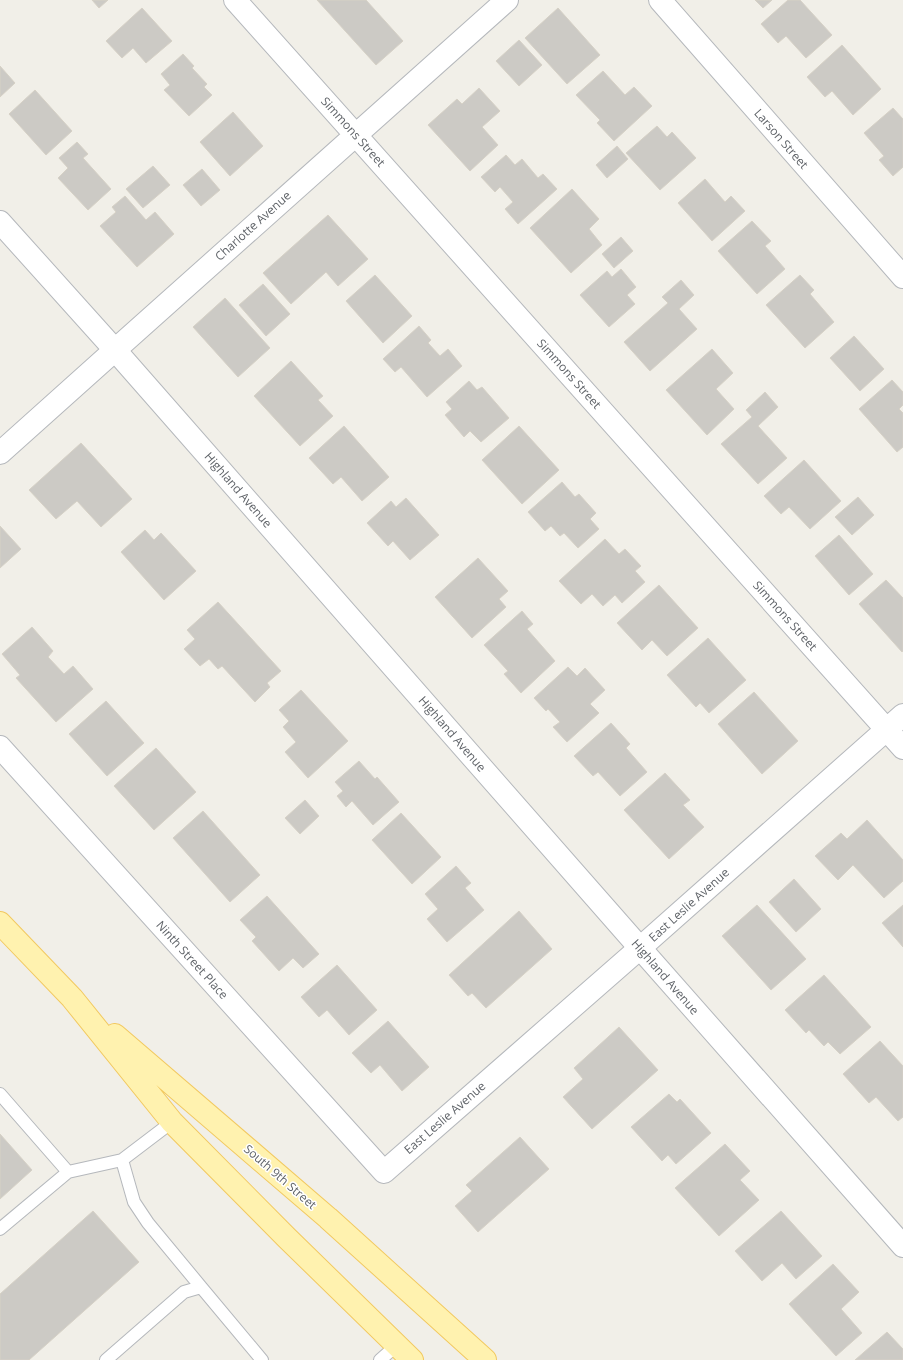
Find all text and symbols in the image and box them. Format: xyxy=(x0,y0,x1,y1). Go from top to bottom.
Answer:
street label: Simmons Street xyxy=(317,93,389,170)
street label: Larson Street xyxy=(750,105,812,172)
street label: Charlotte Avenue xyxy=(211,187,295,264)
street label: Simmons Street xyxy=(533,335,605,412)
street label: Highland Avenue xyxy=(201,448,276,531)
street label: Simmons Street xyxy=(749,577,821,654)
street label: Highland Avenue xyxy=(415,692,490,775)
street label: East Leslie Avenue xyxy=(645,864,733,945)
street label: Ninth Street Place xyxy=(153,917,232,1003)
street label: Highland Avenue xyxy=(628,935,703,1018)
street label: East Leslie Avenue xyxy=(400,1077,489,1158)
street label: South 9th Street xyxy=(240,1140,320,1213)

